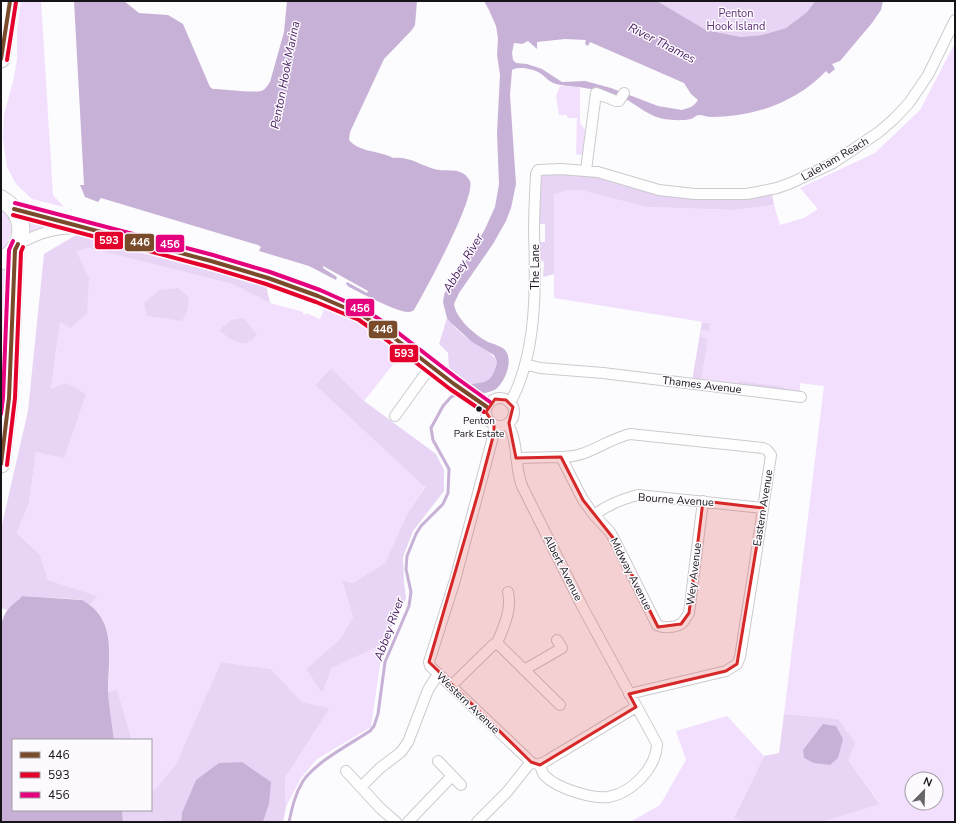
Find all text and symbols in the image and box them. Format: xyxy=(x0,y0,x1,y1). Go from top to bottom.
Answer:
park label: Penton Hook Island xyxy=(707,6,765,34)
water label: River Thames xyxy=(626,19,699,67)
water label: Penton Hook Marina xyxy=(267,20,303,130)
street label: Laleham Reach xyxy=(799,134,871,184)
water label: Abbey River xyxy=(439,230,487,296)
line badge: 593 xyxy=(94,231,124,250)
text: 593 xyxy=(99,233,119,248)
line badge: 446 xyxy=(124,233,155,252)
line badge: 456 xyxy=(155,234,185,253)
text: 446 xyxy=(130,235,150,250)
text: 456 xyxy=(160,237,180,252)
street label: The Lane xyxy=(528,244,543,290)
line badge: 456 xyxy=(345,298,375,317)
text: 456 xyxy=(350,301,370,316)
line badge: 446 xyxy=(368,320,398,339)
text: 446 xyxy=(373,322,393,337)
line badge: 593 xyxy=(389,344,419,363)
text: 593 xyxy=(394,346,414,361)
street label: Thames Avenue xyxy=(662,373,743,397)
marker: Penton Park Estate xyxy=(474,404,484,414)
place label: Penton Park Estate xyxy=(454,414,504,441)
street label: Eastern Avenue xyxy=(750,468,776,547)
street label: Bourne Avenue xyxy=(638,490,715,510)
street label: Albert Avenue xyxy=(540,533,586,604)
street label: Midway Avenue xyxy=(606,535,656,613)
street label: Wey Avenue xyxy=(683,542,705,606)
water label: Abbey River xyxy=(370,595,408,664)
street label: Western Avenue xyxy=(433,669,503,737)
legend xyxy=(12,739,152,811)
text: 446 xyxy=(48,747,70,763)
text: 593 xyxy=(48,767,70,783)
north arrow xyxy=(904,771,944,811)
text: N xyxy=(921,774,934,791)
text: 456 xyxy=(48,787,70,803)

